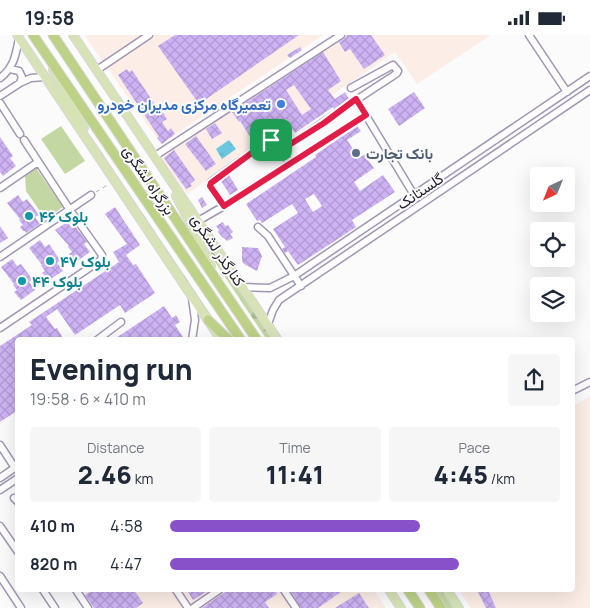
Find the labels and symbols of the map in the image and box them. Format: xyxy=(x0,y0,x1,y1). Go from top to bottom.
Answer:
place label: تعمیرگاه مرکزی مدیران خودرو xyxy=(98,94,271,115)
marker: تعمیرگاه مرکزی مدیران خودرو xyxy=(275,98,287,110)
pin xyxy=(250,119,292,161)
street label: بزرگراه لشگری xyxy=(118,141,180,219)
place label: بانک تجارت xyxy=(366,143,433,164)
marker: بانک تجارت xyxy=(350,147,362,159)
north arrow xyxy=(530,167,575,213)
street label: گلستانک xyxy=(393,168,448,214)
place label: بلوک ۴۶ xyxy=(39,206,88,227)
marker: بلوک ۴۶ xyxy=(23,210,35,222)
street label: کنارگذر لشگری xyxy=(186,210,250,291)
place label: بلوک ۴۷ xyxy=(60,251,111,272)
marker: بلوک ۴۷ xyxy=(44,255,56,267)
place label: بلوک ۴۴ xyxy=(32,271,82,292)
marker: بلوک ۴۴ xyxy=(16,275,28,287)

